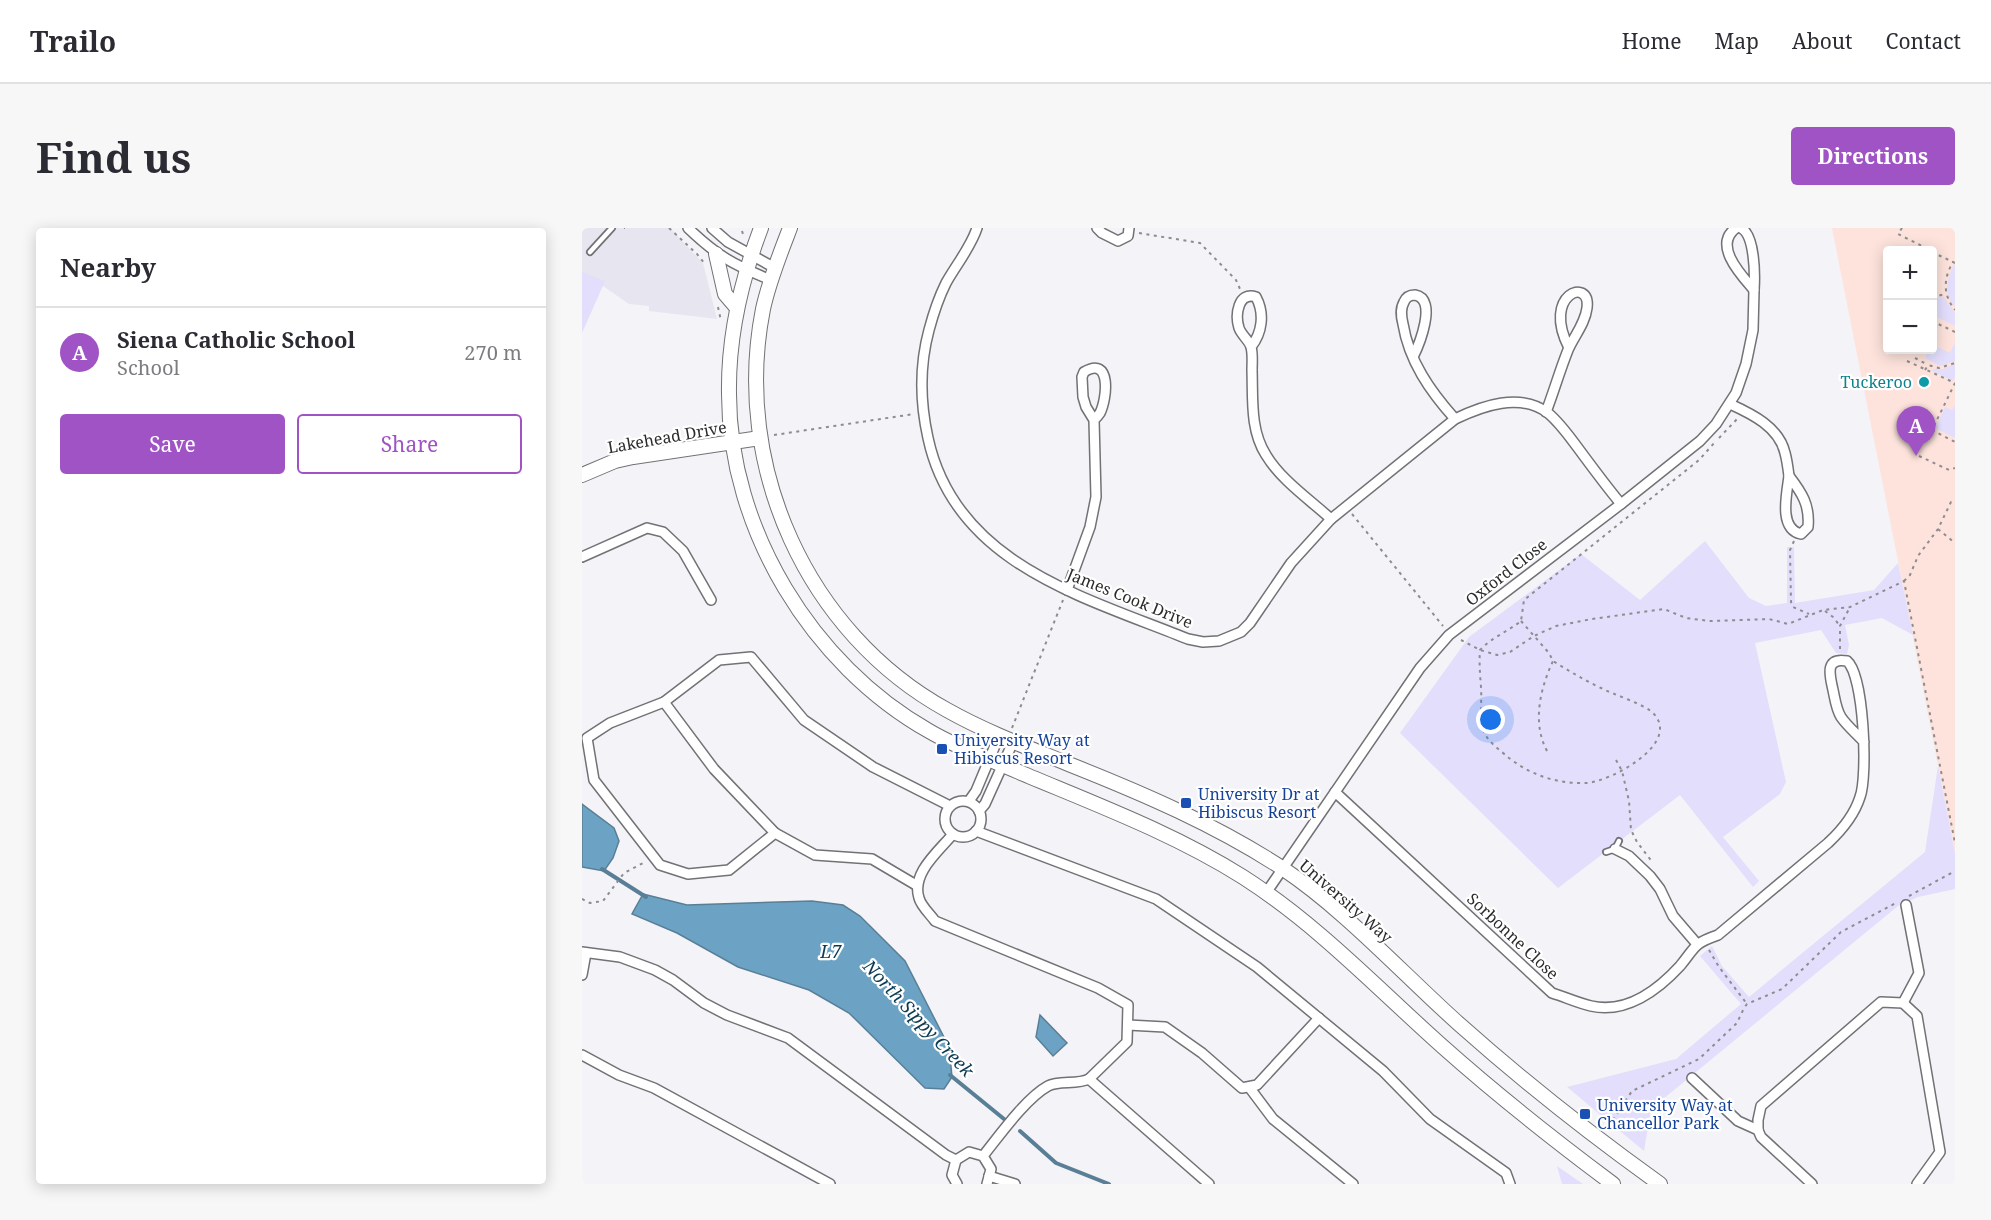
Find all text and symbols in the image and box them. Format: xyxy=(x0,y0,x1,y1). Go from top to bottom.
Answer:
text: Trailo xyxy=(30,22,116,60)
text: Home xyxy=(1622,27,1682,55)
text: Map xyxy=(1715,27,1759,55)
text: About xyxy=(1792,27,1853,55)
text: Contact xyxy=(1886,27,1961,55)
button: Directions xyxy=(1791,127,1955,185)
text: Find us xyxy=(36,128,191,185)
map controls xyxy=(1883,246,1937,354)
button: + xyxy=(1883,246,1937,300)
text: Nearby xyxy=(60,249,156,285)
button: − xyxy=(1883,300,1937,354)
text: Siena Catholic School xyxy=(117,324,355,354)
text: A xyxy=(72,339,87,366)
text: 270 m xyxy=(464,339,522,366)
text: School xyxy=(117,354,180,381)
place label: Tuckeroo xyxy=(1841,371,1912,393)
marker: Tuckeroo xyxy=(1917,375,1931,389)
pin: A xyxy=(1896,406,1936,456)
button: Save xyxy=(60,414,285,474)
button: Share xyxy=(297,414,522,474)
street label: Lakehead Drive xyxy=(606,416,728,458)
street label: Oxford Close xyxy=(1461,533,1551,611)
street label: James Cook Drive xyxy=(1063,562,1196,633)
your location xyxy=(1476,705,1505,734)
place label: University Way at Hibiscus Resort xyxy=(954,729,1090,769)
marker: University Way at Hibiscus Resort xyxy=(935,742,949,756)
place label: University Dr at Hibiscus Resort xyxy=(1198,783,1320,823)
marker: University Dr at Hibiscus Resort xyxy=(1179,796,1193,810)
street label: University Way xyxy=(1295,854,1398,948)
street label: Sorbonne Close xyxy=(1462,888,1564,984)
water label: L7 xyxy=(819,939,843,963)
water label: North Sippy Creek xyxy=(858,954,980,1082)
place label: University Way at Chancellor Park xyxy=(1597,1094,1733,1134)
marker: University Way at Chancellor Park xyxy=(1578,1107,1592,1121)

